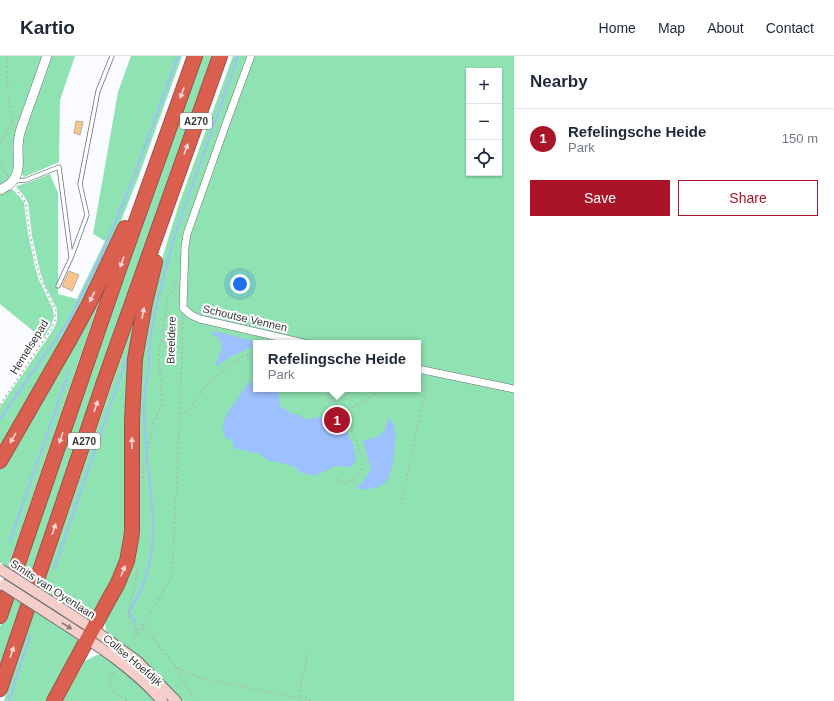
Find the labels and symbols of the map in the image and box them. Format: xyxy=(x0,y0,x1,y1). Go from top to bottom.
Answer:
one-way arrow xyxy=(178,87,184,99)
road number: A270 xyxy=(180,113,212,129)
one-way arrow xyxy=(184,142,190,154)
one-way arrow xyxy=(118,256,124,268)
your location xyxy=(230,274,250,294)
one-way arrow xyxy=(89,291,95,303)
street label: Schoutse Vennen xyxy=(202,302,288,334)
one-way arrow xyxy=(140,307,146,319)
street label: Breeldere xyxy=(164,316,178,364)
street label: Hemelsepad xyxy=(8,318,50,376)
one-way arrow xyxy=(93,399,99,411)
pin: 1 xyxy=(324,405,350,435)
one-way arrow xyxy=(10,432,17,444)
one-way arrow xyxy=(57,432,63,444)
road number: A270 xyxy=(68,433,100,449)
one-way arrow xyxy=(129,436,135,449)
one-way arrow xyxy=(51,522,57,534)
street label: Smits van Oyenlaan xyxy=(8,557,98,621)
one-way arrow xyxy=(120,566,126,577)
one-way arrow xyxy=(62,622,72,630)
street label: Collse Hoefdijk xyxy=(101,632,165,688)
one-way arrow xyxy=(10,646,16,658)

